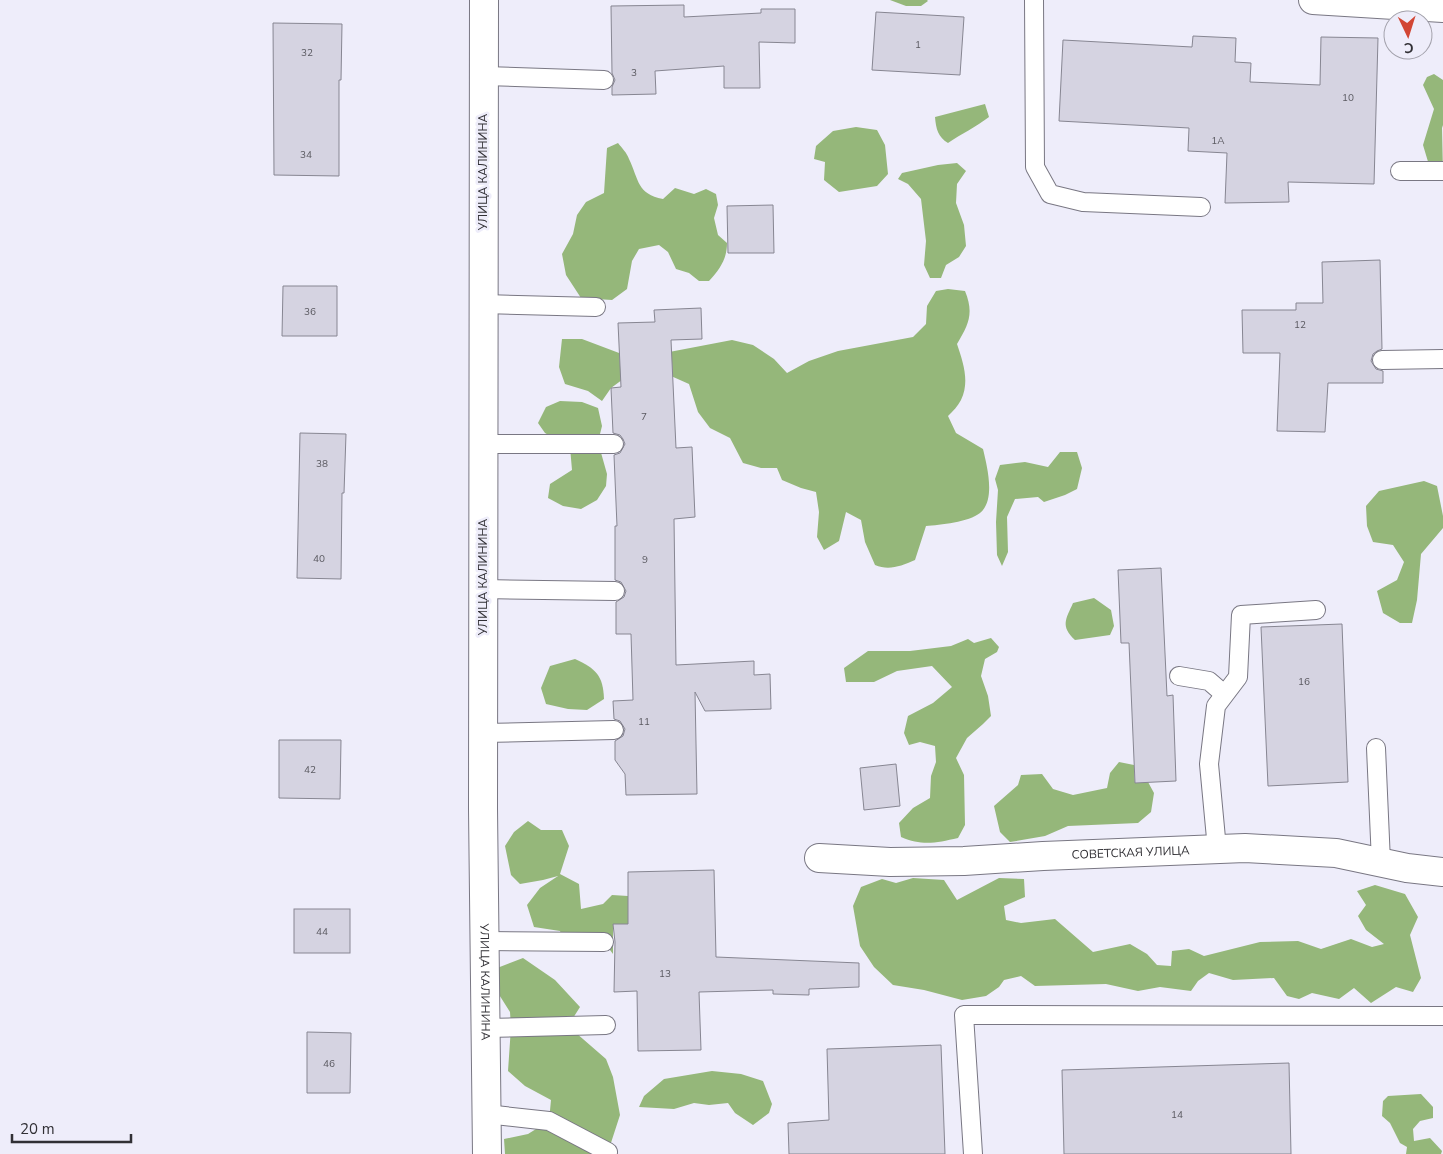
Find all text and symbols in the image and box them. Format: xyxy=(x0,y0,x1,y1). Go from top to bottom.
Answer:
north arrow xyxy=(1383,10,1433,60)
house number: 1 xyxy=(915,38,921,52)
text: С xyxy=(1403,38,1414,57)
house number: 32 xyxy=(301,46,313,60)
house number: 3 xyxy=(631,66,637,80)
house number: 10 xyxy=(1342,91,1354,105)
street label: УЛИЦА КАЛИНИНА xyxy=(475,113,491,231)
house number: 1А xyxy=(1211,134,1225,148)
house number: 34 xyxy=(300,148,312,162)
house number: 36 xyxy=(304,305,316,319)
house number: 12 xyxy=(1294,318,1306,332)
house number: 7 xyxy=(641,410,647,424)
house number: 38 xyxy=(316,457,328,471)
street label: УЛИЦА КАЛИНИНА xyxy=(475,518,491,636)
house number: 40 xyxy=(313,552,325,566)
house number: 9 xyxy=(642,553,648,567)
house number: 16 xyxy=(1298,675,1310,689)
house number: 11 xyxy=(638,715,650,729)
house number: 42 xyxy=(304,763,316,777)
street label: СОВЕТСКАЯ УЛИЦА xyxy=(1071,842,1190,863)
street label: УЛИЦА КАЛИНИНА xyxy=(476,922,494,1041)
house number: 44 xyxy=(316,925,328,939)
house number: 13 xyxy=(659,967,671,981)
house number: 46 xyxy=(323,1057,335,1071)
house number: 14 xyxy=(1171,1108,1183,1122)
scale bar xyxy=(12,1112,131,1144)
text: 20 m xyxy=(20,1119,55,1139)

